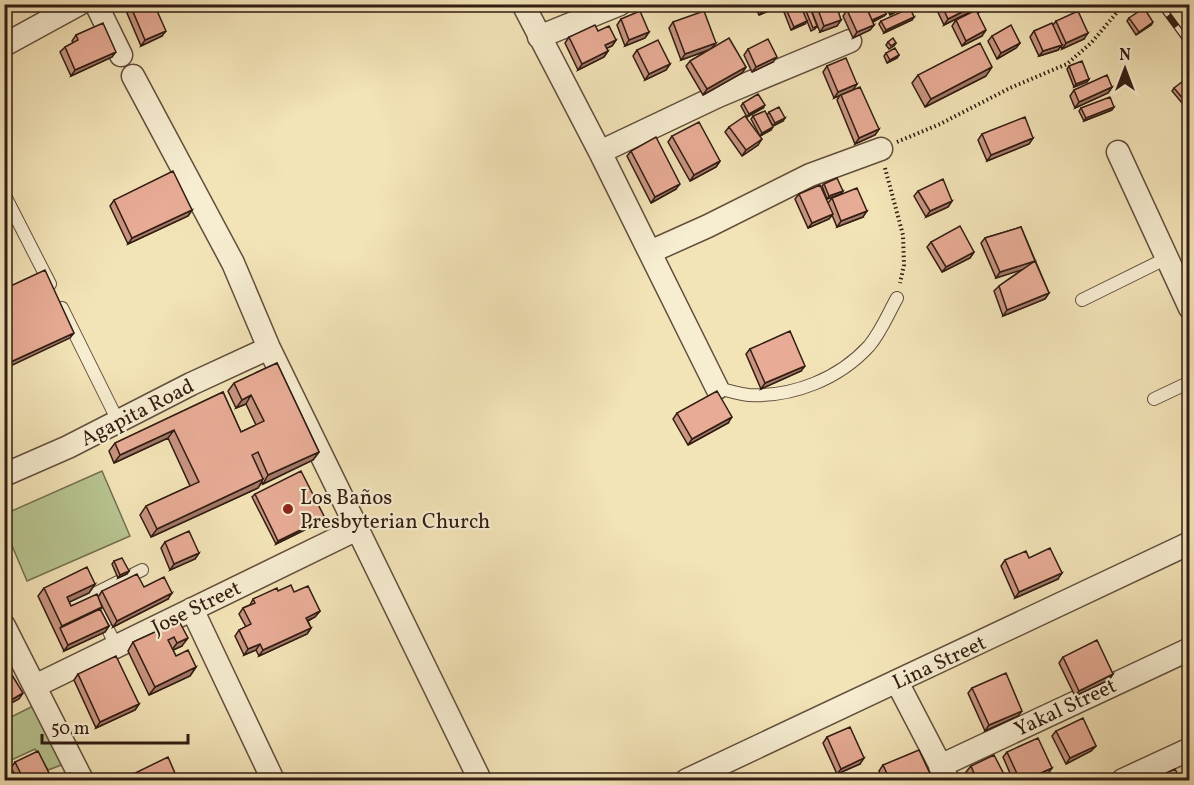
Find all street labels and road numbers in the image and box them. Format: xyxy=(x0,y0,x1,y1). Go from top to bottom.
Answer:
street label: Agapita Road xyxy=(76,372,199,454)
street label: Jose Street xyxy=(147,574,246,642)
street label: Lina Street xyxy=(888,629,991,698)
street label: Yakal Street xyxy=(1010,672,1121,745)

